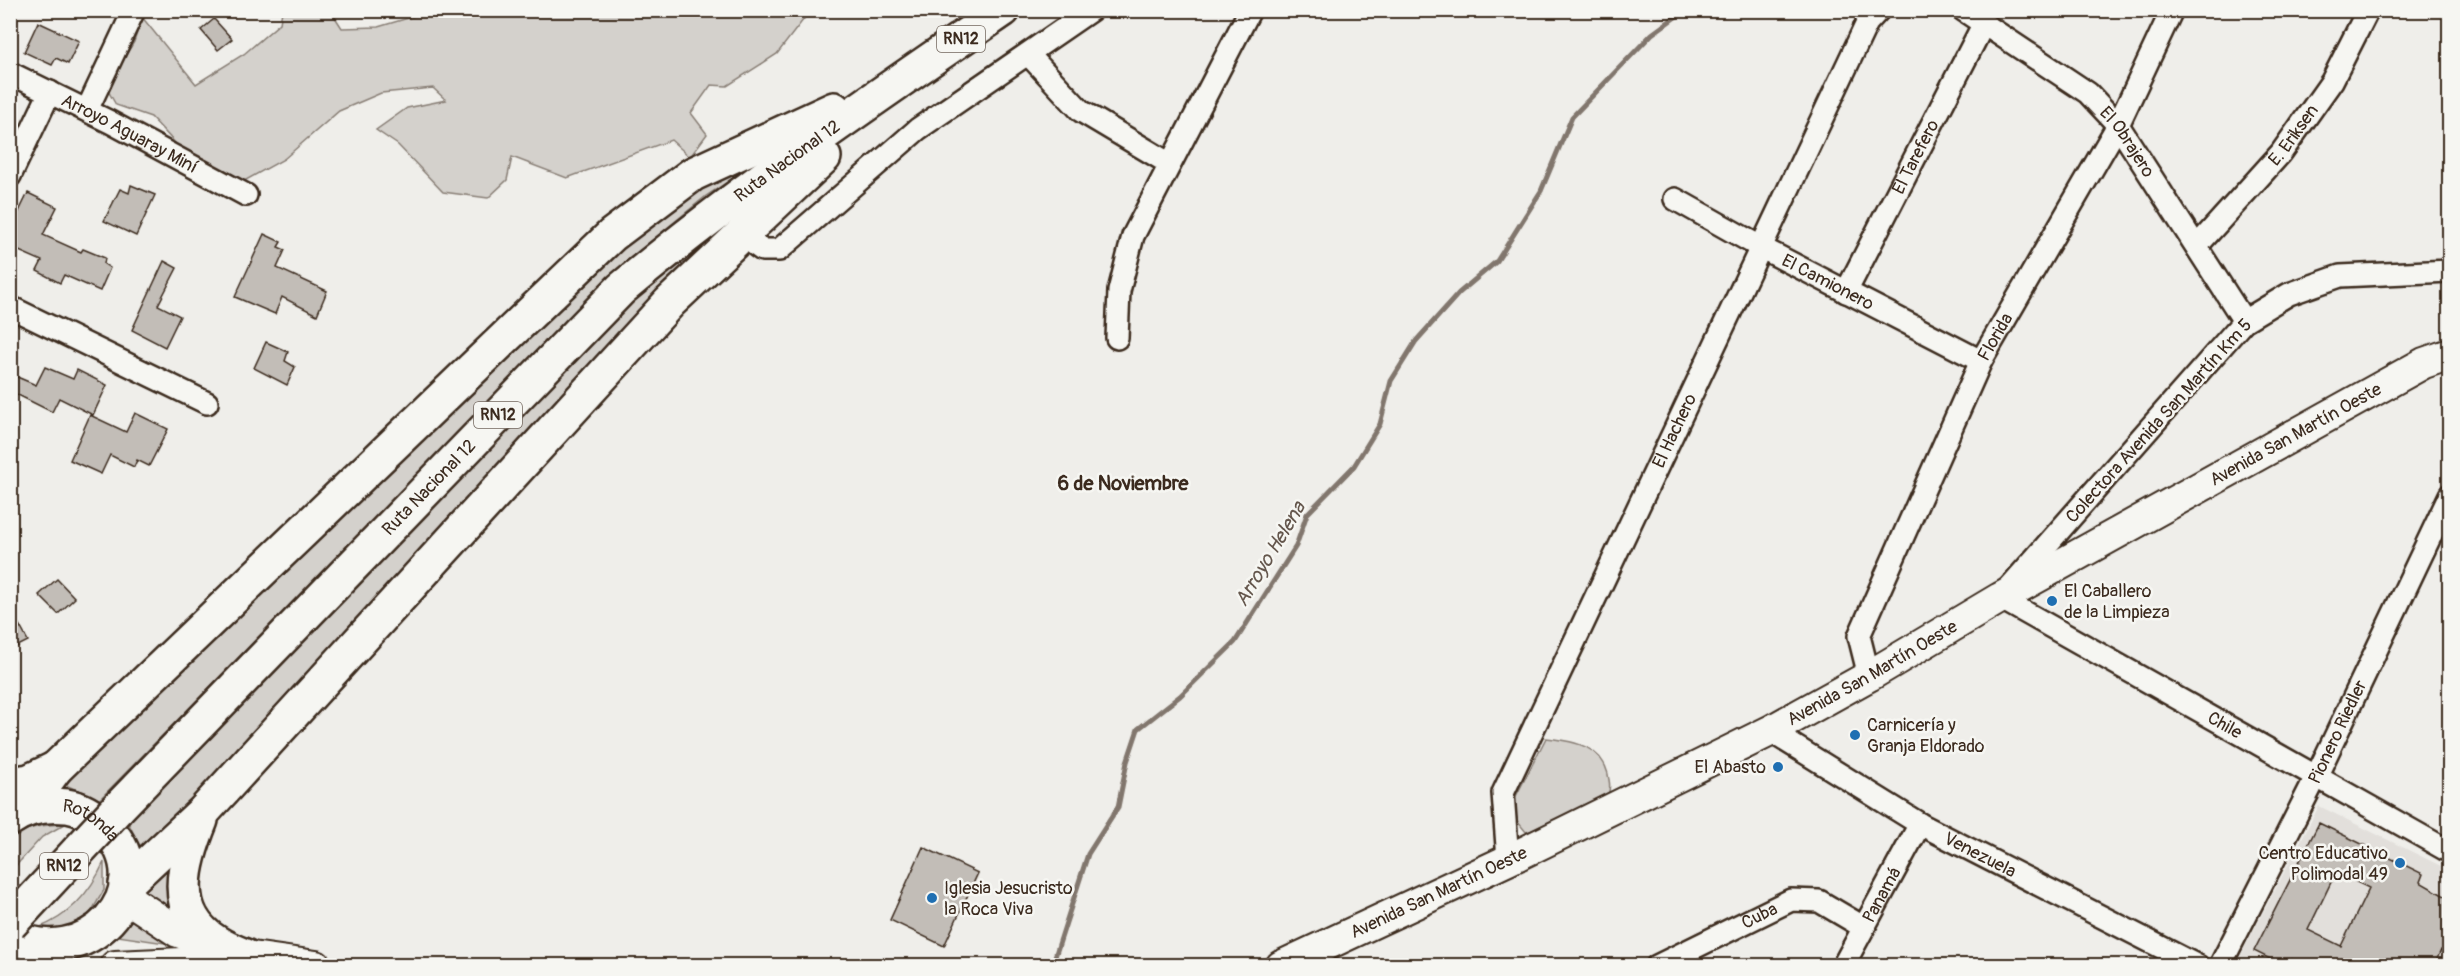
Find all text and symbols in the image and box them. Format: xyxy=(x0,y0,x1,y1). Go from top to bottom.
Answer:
road number: RN12 xyxy=(937,26,985,52)
street label: Arroyo Aguaray Miní xyxy=(57,88,202,179)
street label: E. Eriksen xyxy=(2263,100,2323,171)
street label: El Obrajero xyxy=(2095,101,2160,182)
street label: Ruta Nacional 12 xyxy=(730,115,845,207)
street label: El Tarefero xyxy=(1887,115,1944,198)
street label: El Camionero xyxy=(1778,249,1878,315)
street label: Florida xyxy=(1972,309,2018,365)
street label: Colectora Avenida San Martín Km 5 xyxy=(2061,314,2257,528)
street label: Avenida San Martín Oeste xyxy=(2205,377,2385,491)
street label: El Hachero xyxy=(1647,389,1702,472)
road number: RN12 xyxy=(474,402,522,428)
street label: Ruta Nacional 12 xyxy=(377,434,481,540)
district label: 6 de Noviembre xyxy=(1058,471,1190,496)
water label: Arroyo Helena xyxy=(1229,496,1312,611)
place label: El Caballero de la Limpieza xyxy=(2064,580,2170,624)
marker: El Caballero de la Limpieza xyxy=(2045,594,2059,608)
street label: Avenida San Martín Oeste xyxy=(1783,615,1961,731)
street label: Pionero Riedler xyxy=(2303,676,2372,788)
street label: Chile xyxy=(2203,706,2246,744)
place label: Carnicería y Granja Eldorado xyxy=(1867,714,1985,758)
marker: Carnicería y Granja Eldorado xyxy=(1848,728,1862,742)
place label: El Abasto xyxy=(1695,756,1766,779)
marker: El Abasto xyxy=(1771,760,1785,774)
street label: Rotonda xyxy=(61,794,125,846)
street label: Venezuela xyxy=(1940,827,2020,883)
street label: Avenida San Martín Oeste xyxy=(1346,841,1531,944)
place label: Centro Educativo Polimodal 49 xyxy=(2259,842,2388,886)
road number: RN12 xyxy=(40,853,88,879)
marker: Centro Educativo Polimodal 49 xyxy=(2393,856,2407,870)
street label: Panamá xyxy=(1857,863,1906,927)
place label: Iglesia Jesucristo la Roca Viva xyxy=(944,877,1073,921)
marker: Iglesia Jesucristo la Roca Viva xyxy=(925,891,939,905)
street label: Cuba xyxy=(1737,897,1781,934)

